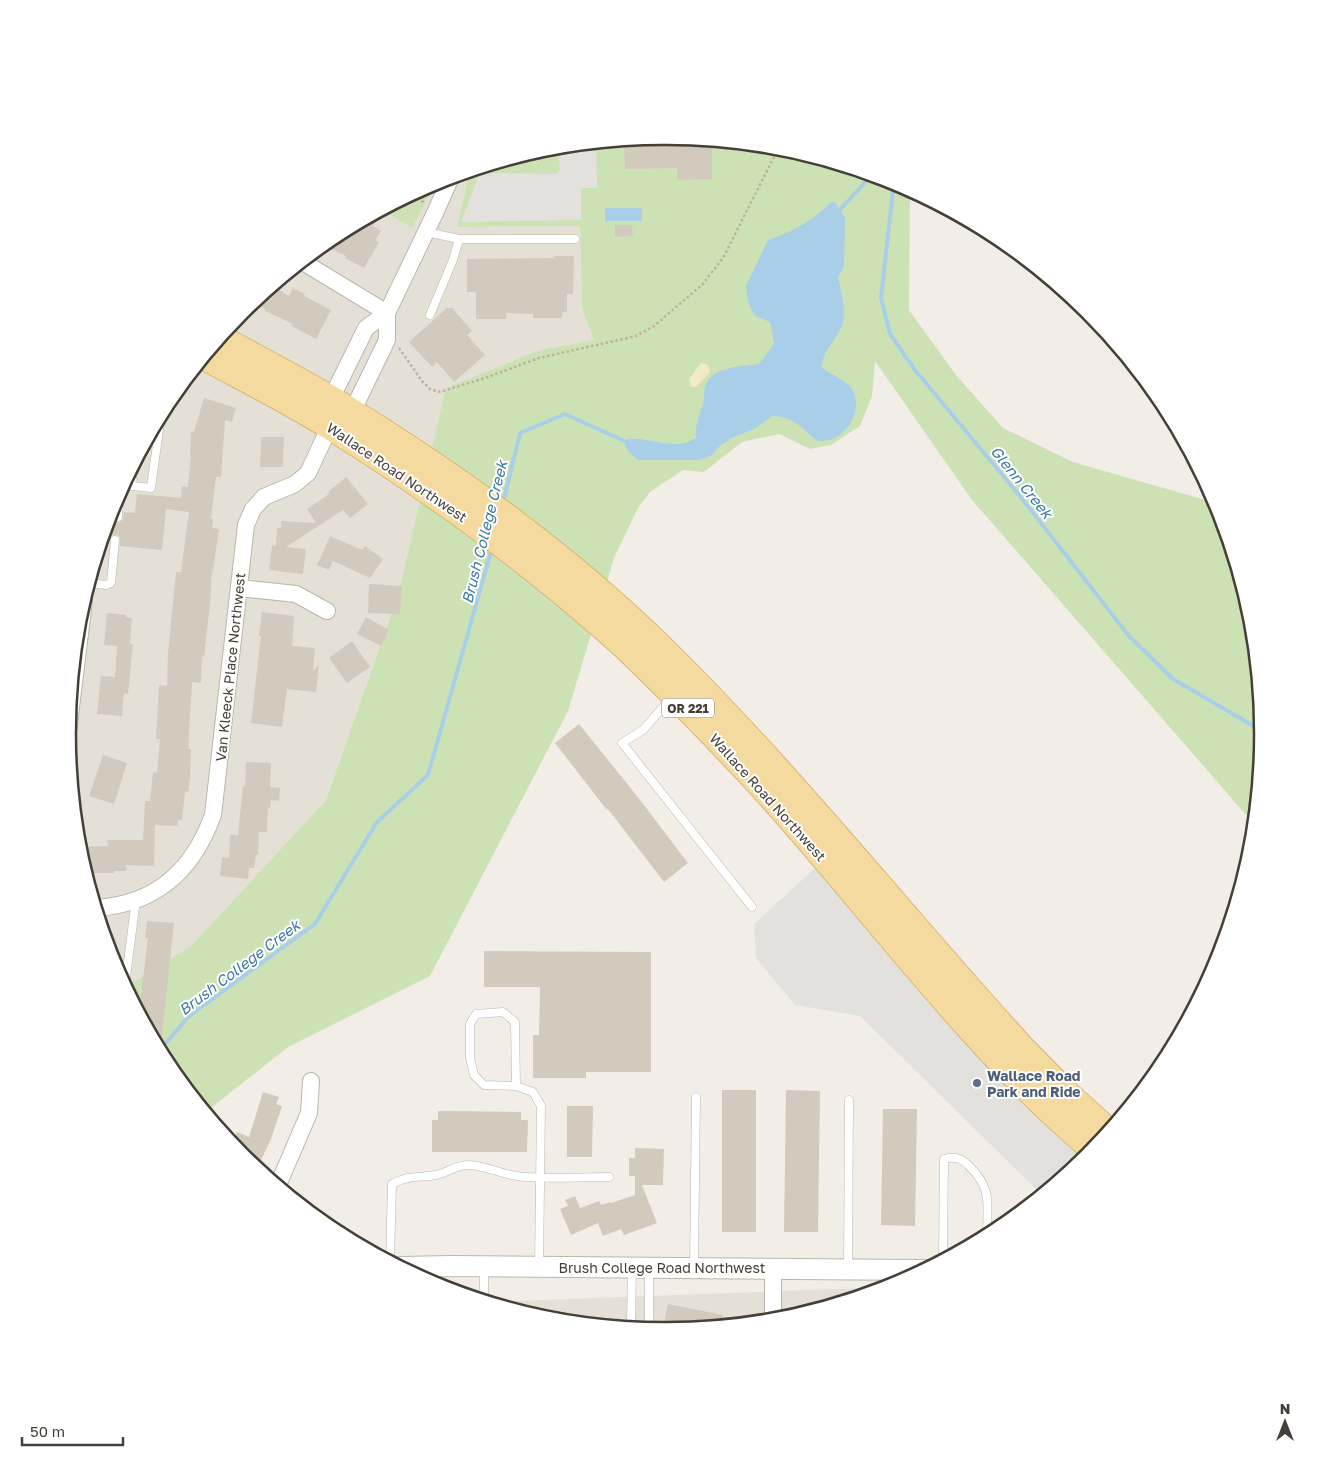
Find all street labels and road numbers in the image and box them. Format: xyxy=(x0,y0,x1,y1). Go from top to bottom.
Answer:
street label: Wallace Road Northwest xyxy=(323,419,471,525)
street label: Van Kleeck Place Northwest xyxy=(212,572,248,762)
road number: OR 221 xyxy=(662,698,714,718)
street label: Wallace Road Northwest xyxy=(706,730,830,864)
street label: Brush College Road Northwest xyxy=(559,1259,765,1276)

